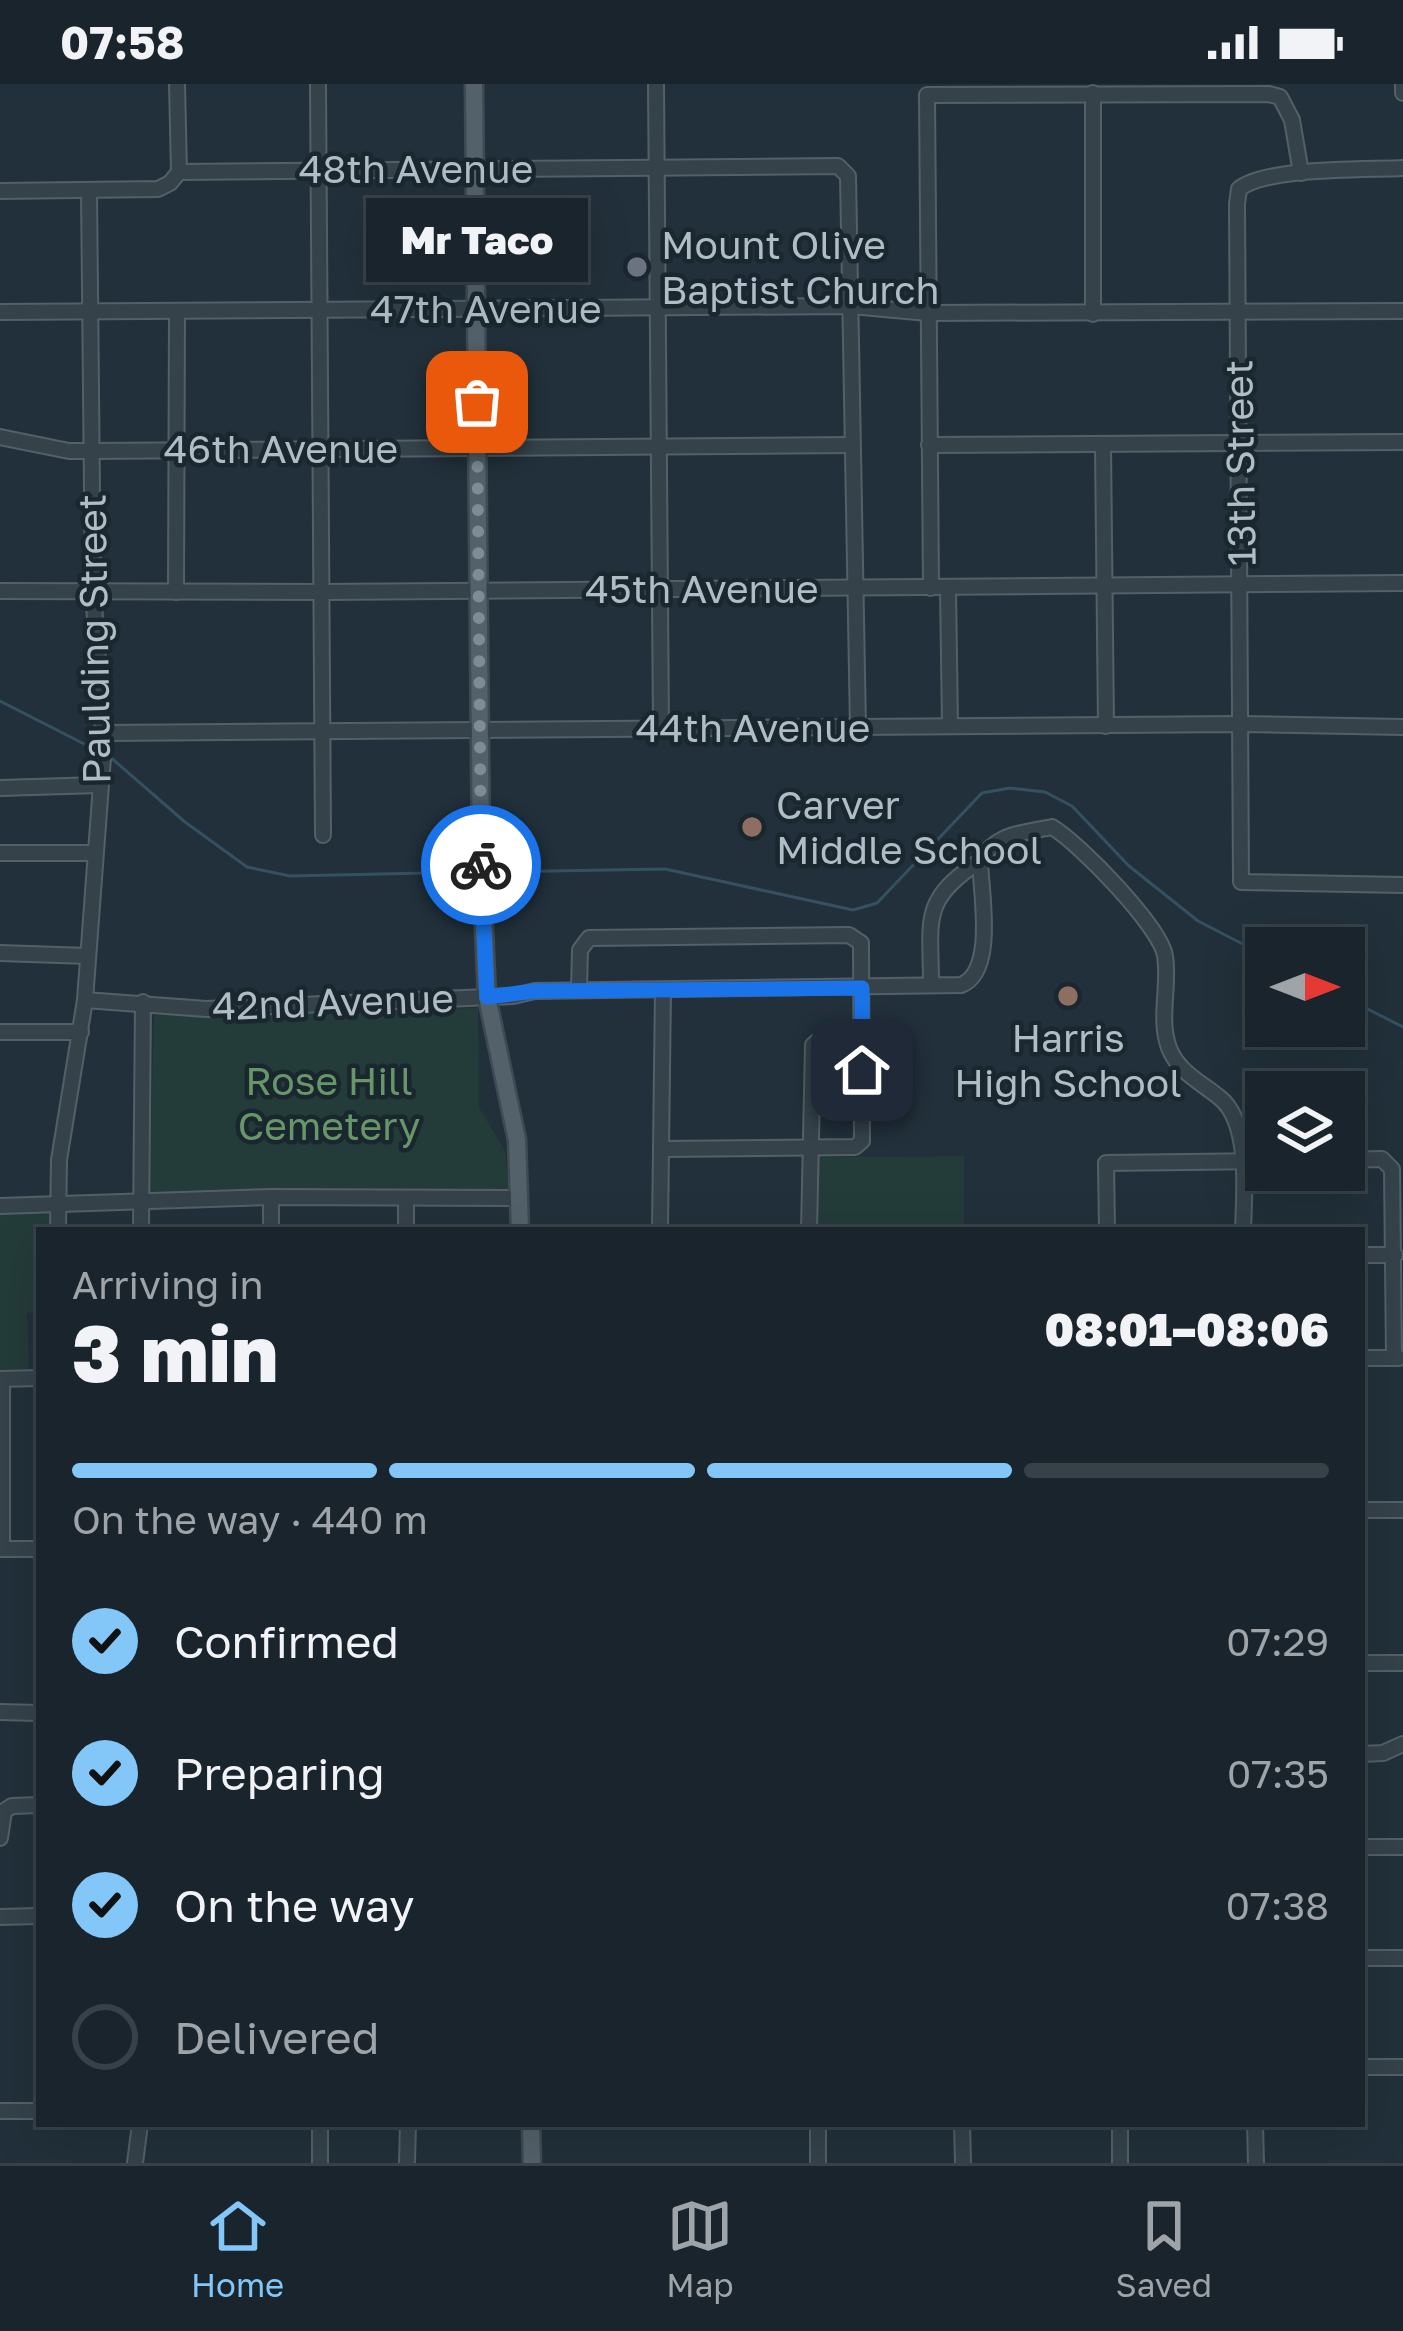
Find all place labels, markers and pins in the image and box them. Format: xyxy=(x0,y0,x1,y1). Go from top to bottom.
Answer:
callout: Mr Taco xyxy=(366,198,588,282)
place label: Mount Olive Baptist Church xyxy=(661,221,939,313)
marker: Mount Olive Baptist Church xyxy=(624,254,650,280)
pin xyxy=(426,351,528,453)
place label: Carver Middle School xyxy=(776,781,1042,873)
marker: Carver Middle School xyxy=(739,814,765,840)
marker: Harris High School xyxy=(1055,983,1081,1009)
place label: Harris High School xyxy=(954,1014,1182,1106)
pin xyxy=(811,1019,913,1121)

